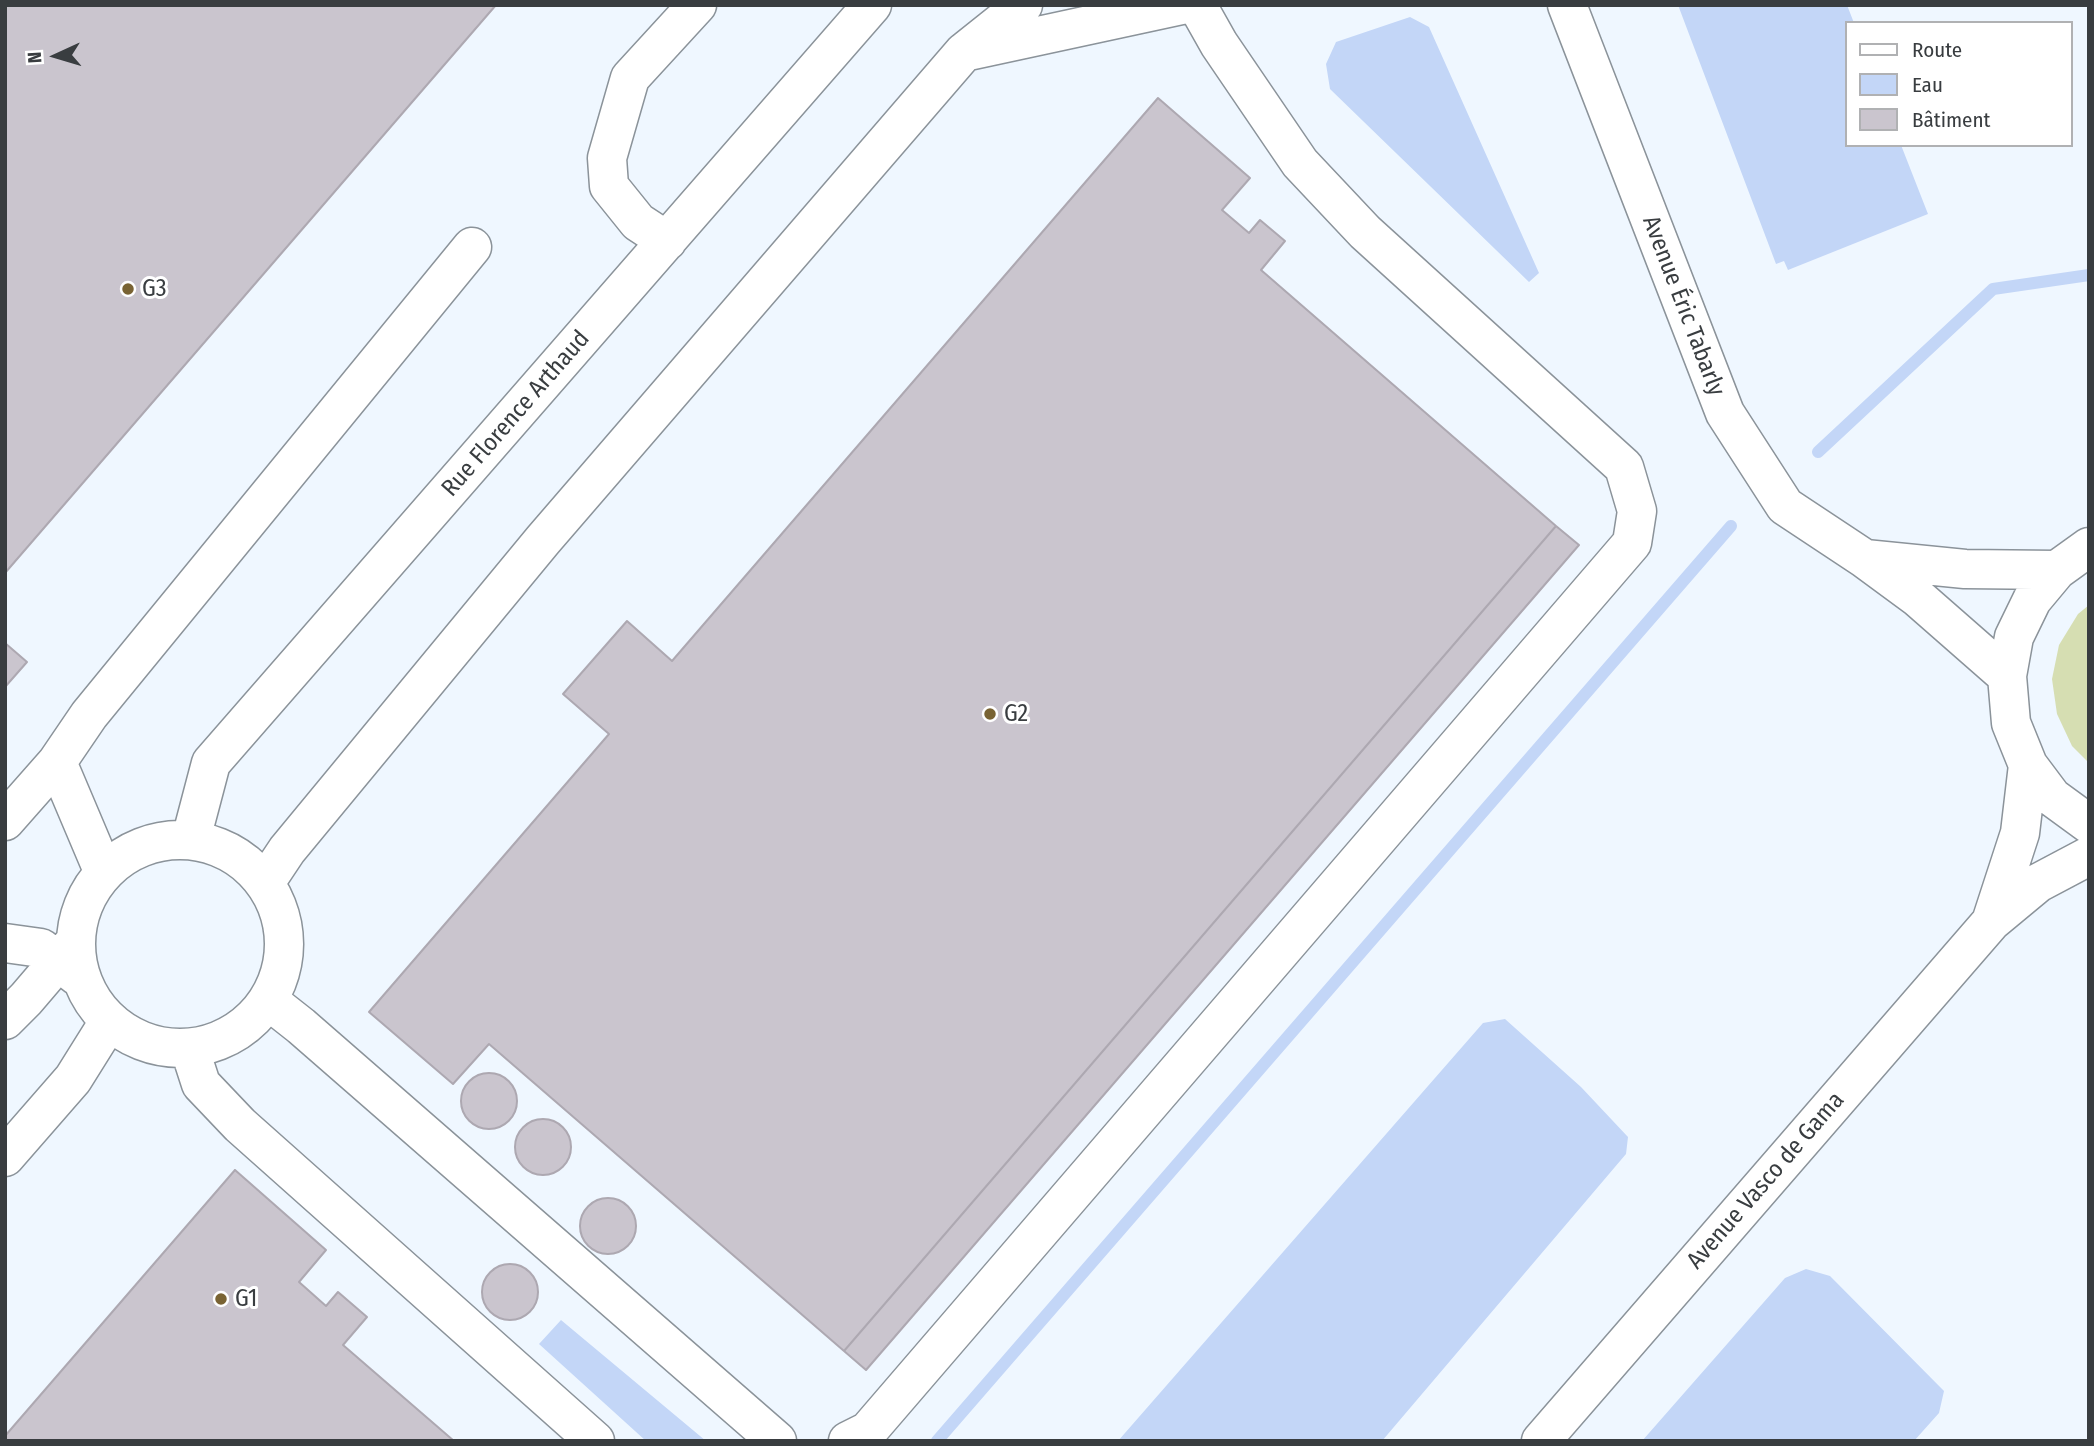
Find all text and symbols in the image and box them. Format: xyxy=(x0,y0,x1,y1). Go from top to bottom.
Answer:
north arrow xyxy=(21,21,91,91)
legend xyxy=(1846,21,2073,147)
text: Route xyxy=(1912,37,1962,63)
text: N xyxy=(23,51,46,64)
text: Eau xyxy=(1912,72,1943,98)
text: Bâtiment xyxy=(1912,107,1990,133)
street label: Avenue Éric Tabarly xyxy=(1635,212,1731,400)
place label: G3 xyxy=(142,275,167,303)
marker: G3 xyxy=(120,281,136,297)
street label: Rue Florence Arthaud xyxy=(436,325,596,503)
place label: G2 xyxy=(1004,700,1028,728)
marker: G2 xyxy=(982,706,998,722)
street label: Avenue Vasco de Gama xyxy=(1681,1087,1851,1275)
place label: G1 xyxy=(235,1285,257,1313)
marker: G1 xyxy=(213,1291,229,1307)

